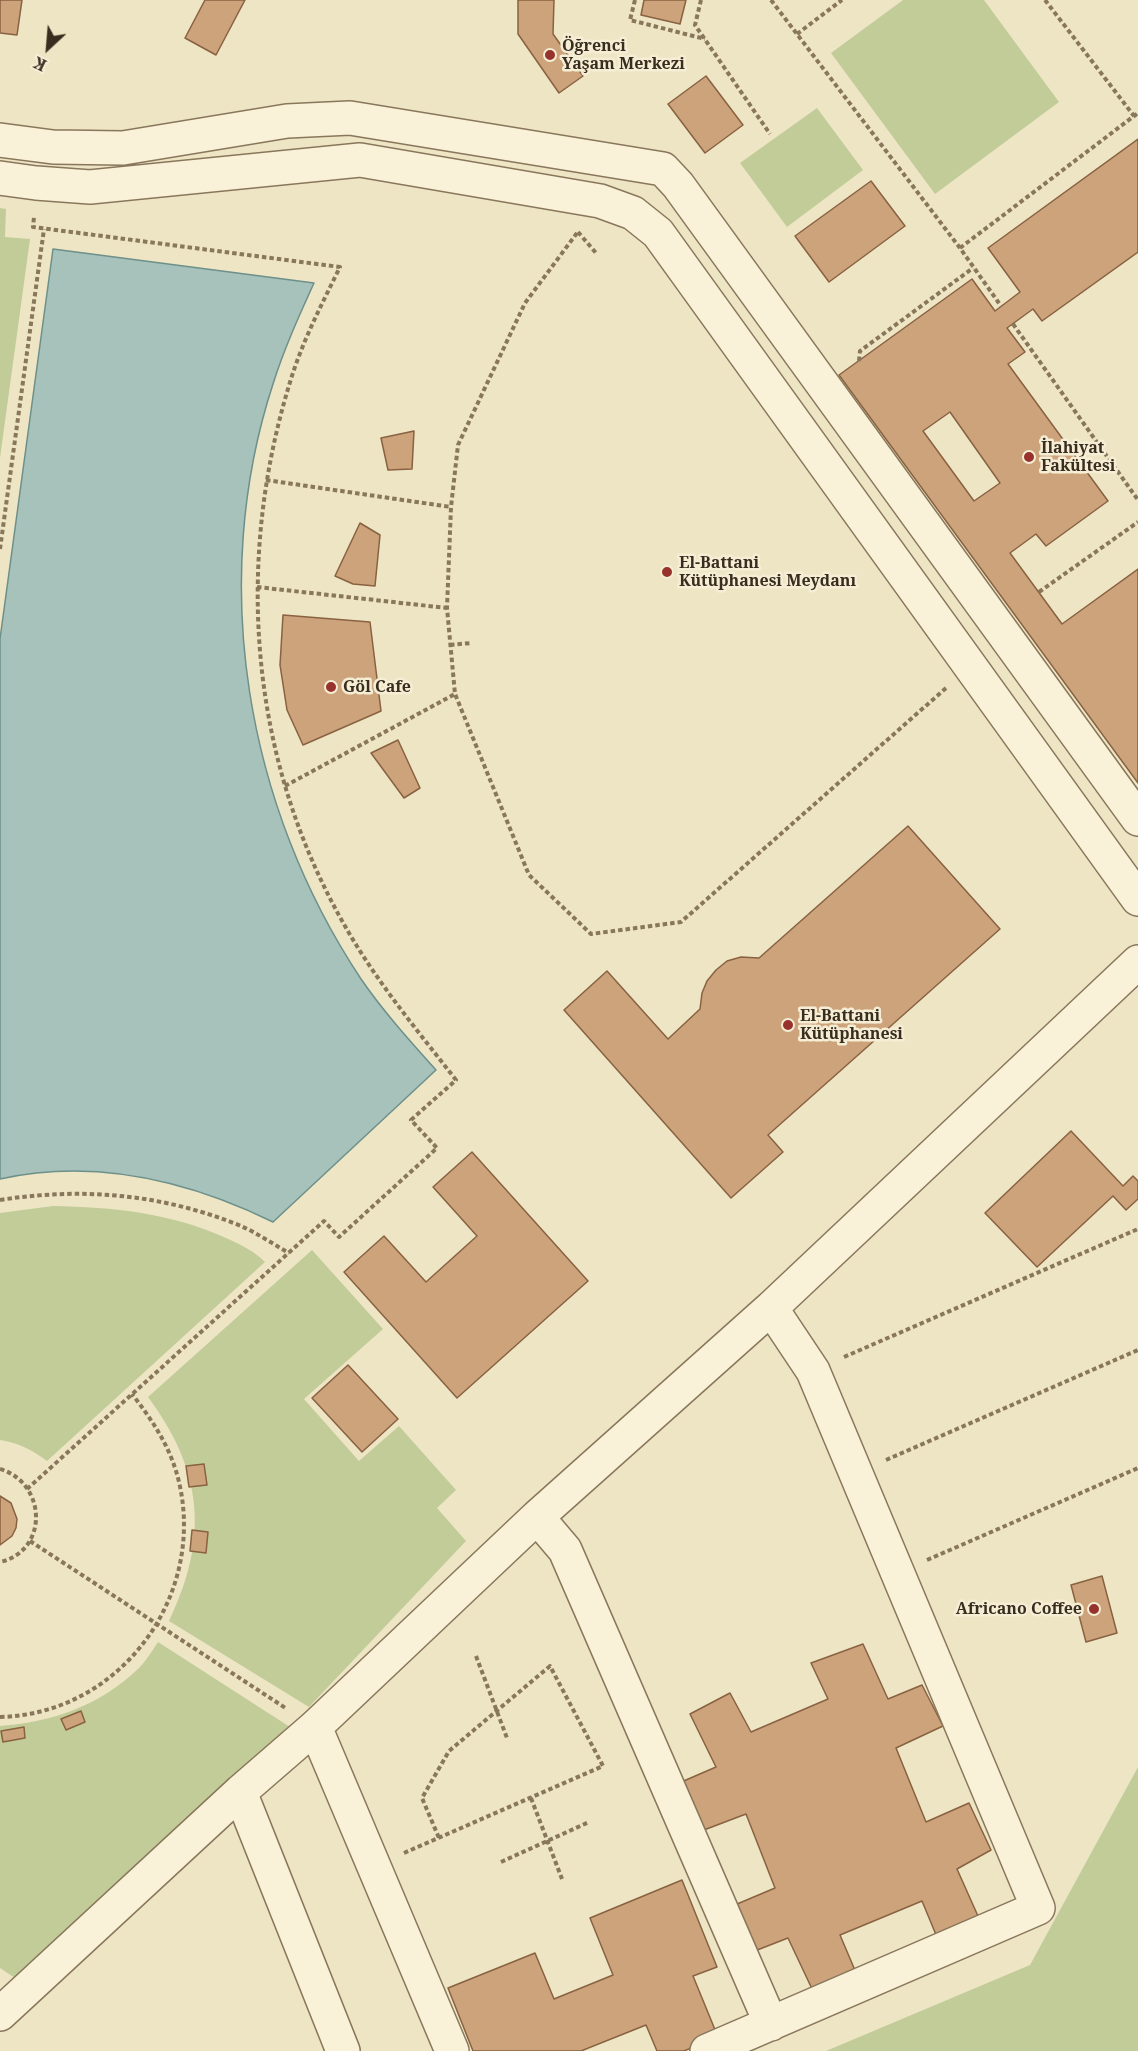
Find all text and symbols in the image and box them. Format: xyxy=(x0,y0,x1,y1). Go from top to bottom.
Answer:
north arrow xyxy=(18,18,78,78)
place label: Öğrenci Yaşam Merkezi xyxy=(562,36,685,74)
marker: Öğrenci Yaşam Merkezi xyxy=(543,48,557,62)
text: K xyxy=(30,52,50,77)
place label: İlahiyat Fakültesi xyxy=(1041,438,1115,476)
marker: İlahiyat Fakültesi xyxy=(1022,450,1036,464)
place label: El-Battani Kütüphanesi Meydanı xyxy=(679,553,856,591)
marker: El-Battani Kütüphanesi Meydanı xyxy=(660,565,674,579)
place label: Göl Cafe xyxy=(343,677,411,697)
marker: Göl Cafe xyxy=(324,680,338,694)
place label: El-Battani Kütüphanesi xyxy=(800,1006,903,1044)
marker: El-Battani Kütüphanesi xyxy=(781,1018,795,1032)
place label: Africano Coffee xyxy=(956,1599,1082,1619)
marker: Africano Coffee xyxy=(1087,1602,1101,1616)

